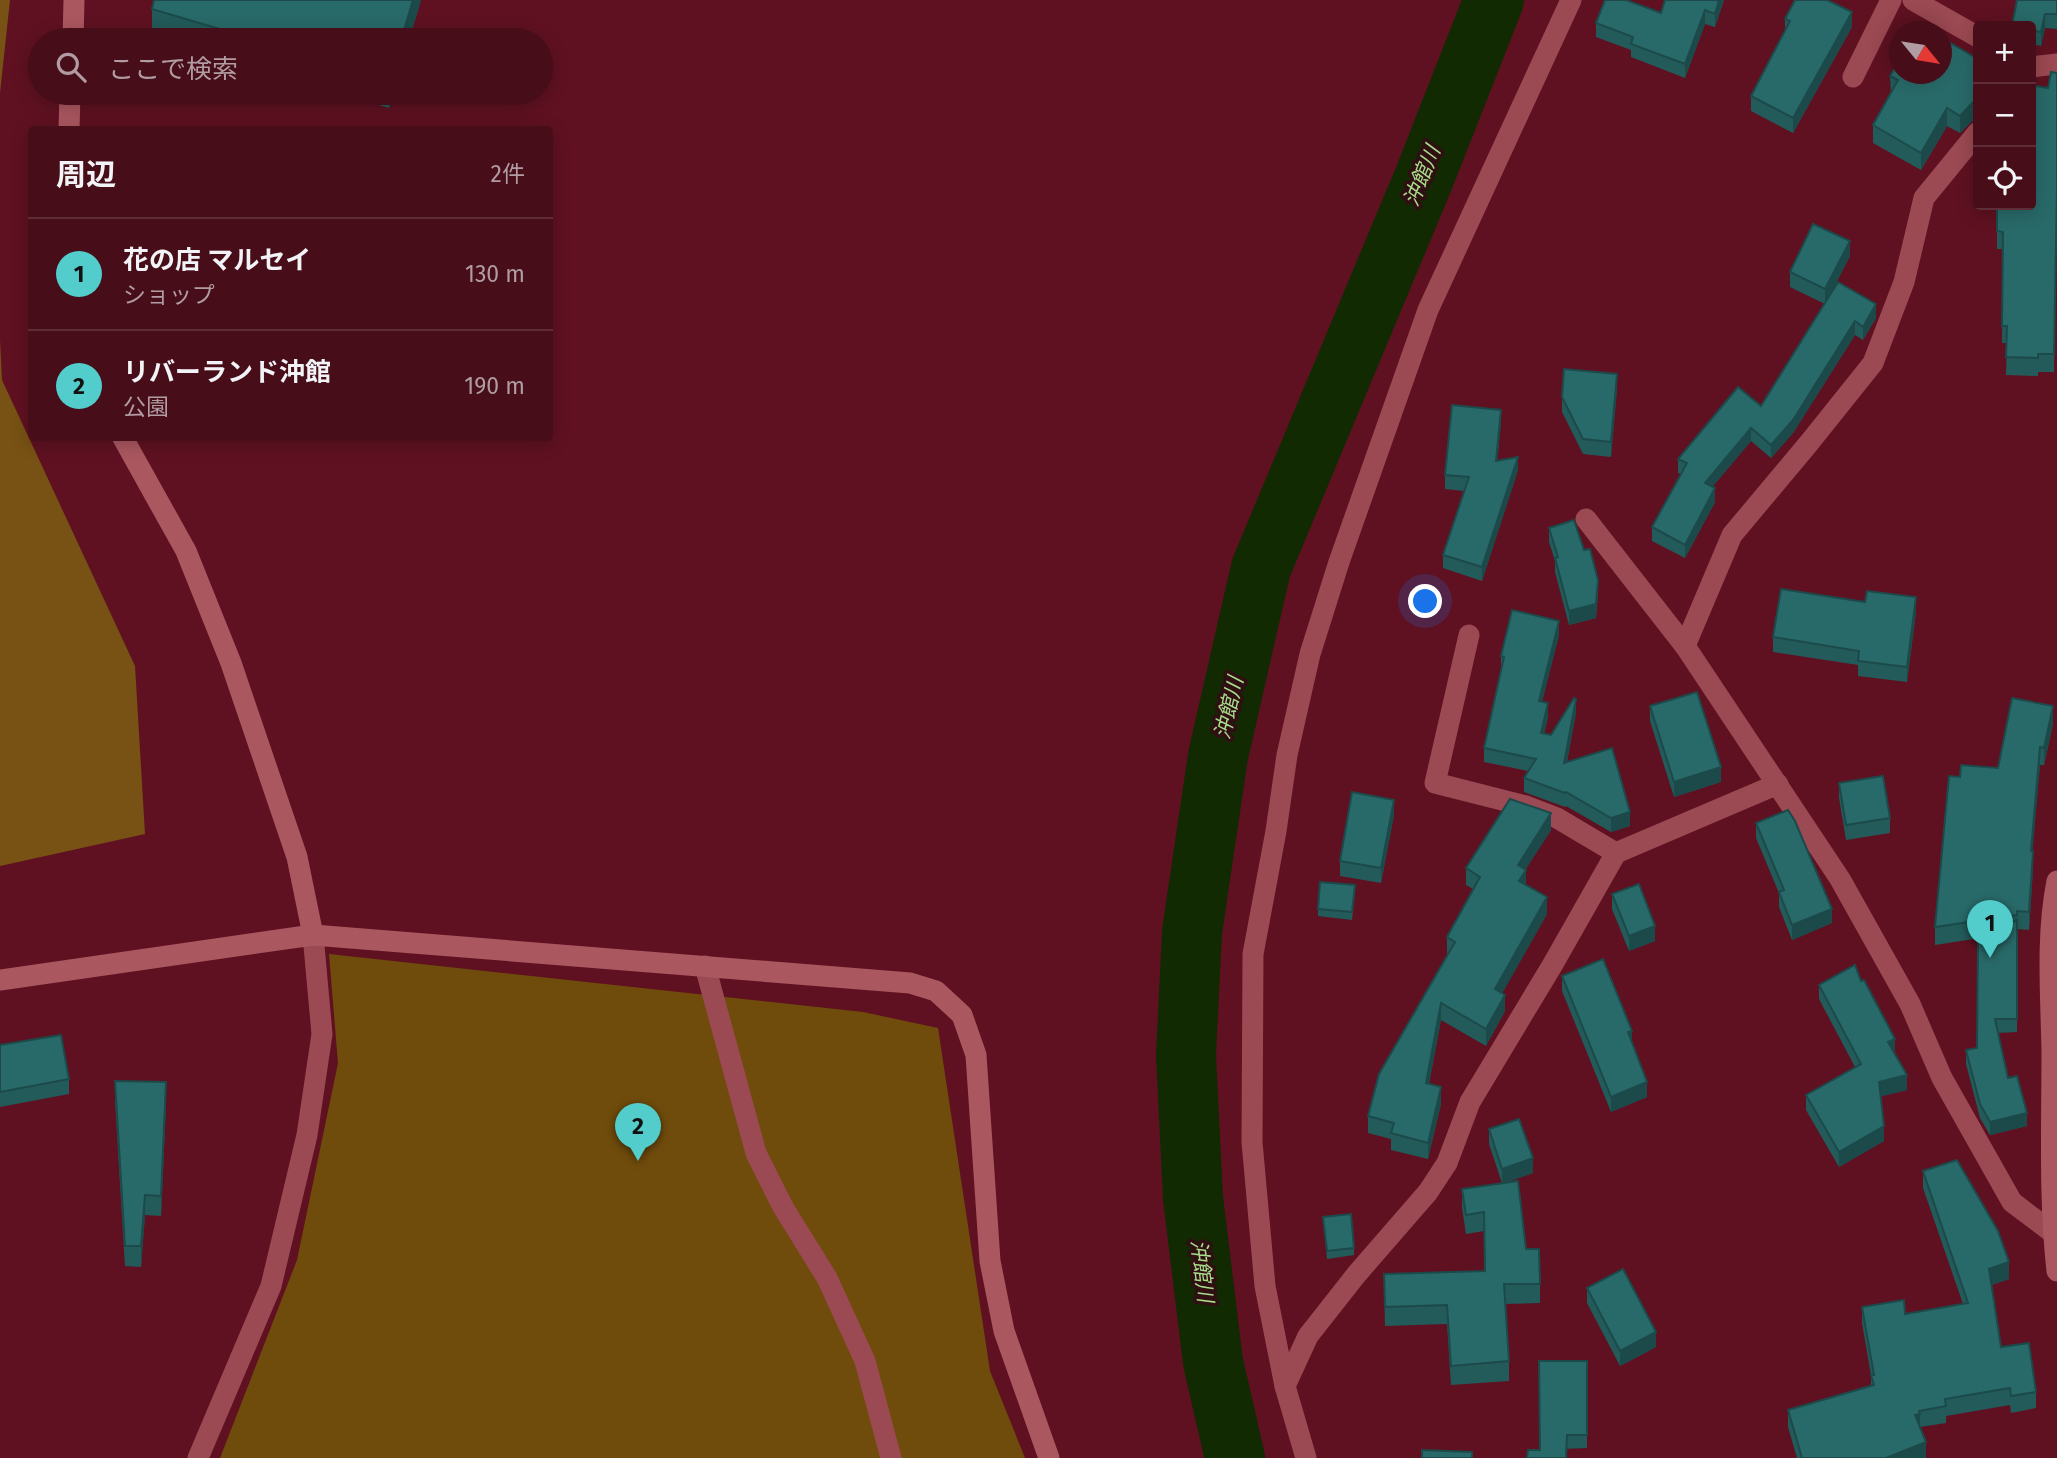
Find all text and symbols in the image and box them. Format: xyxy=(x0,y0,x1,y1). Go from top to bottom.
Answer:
north arrow xyxy=(1889,21,1952,84)
map controls xyxy=(1973,21,2036,210)
button: + xyxy=(1973,21,2036,84)
search box xyxy=(28,28,553,105)
icon: search xyxy=(52,48,90,86)
text: ここで検索 xyxy=(108,54,238,85)
button: − xyxy=(1973,84,2036,147)
water label: 沖館川 xyxy=(1398,140,1447,210)
button: locate xyxy=(1973,147,2036,210)
text: 周辺 xyxy=(56,157,116,193)
text: 2件 xyxy=(491,160,525,188)
text: 花の店 マルセイ xyxy=(123,245,311,276)
text: 1 xyxy=(74,260,84,288)
text: 130 m xyxy=(465,260,525,288)
text: ショップ xyxy=(123,281,215,309)
text: リバーランド沖館 xyxy=(123,357,331,388)
text: 2 xyxy=(73,372,85,400)
text: 190 m xyxy=(464,372,525,400)
text: 公園 xyxy=(123,393,169,421)
your location xyxy=(1408,584,1442,618)
water label: 沖館川 xyxy=(1209,672,1249,742)
pin: 1 xyxy=(1967,900,2013,958)
pin: 2 xyxy=(615,1103,661,1161)
water label: 沖館川 xyxy=(1185,1238,1219,1306)

